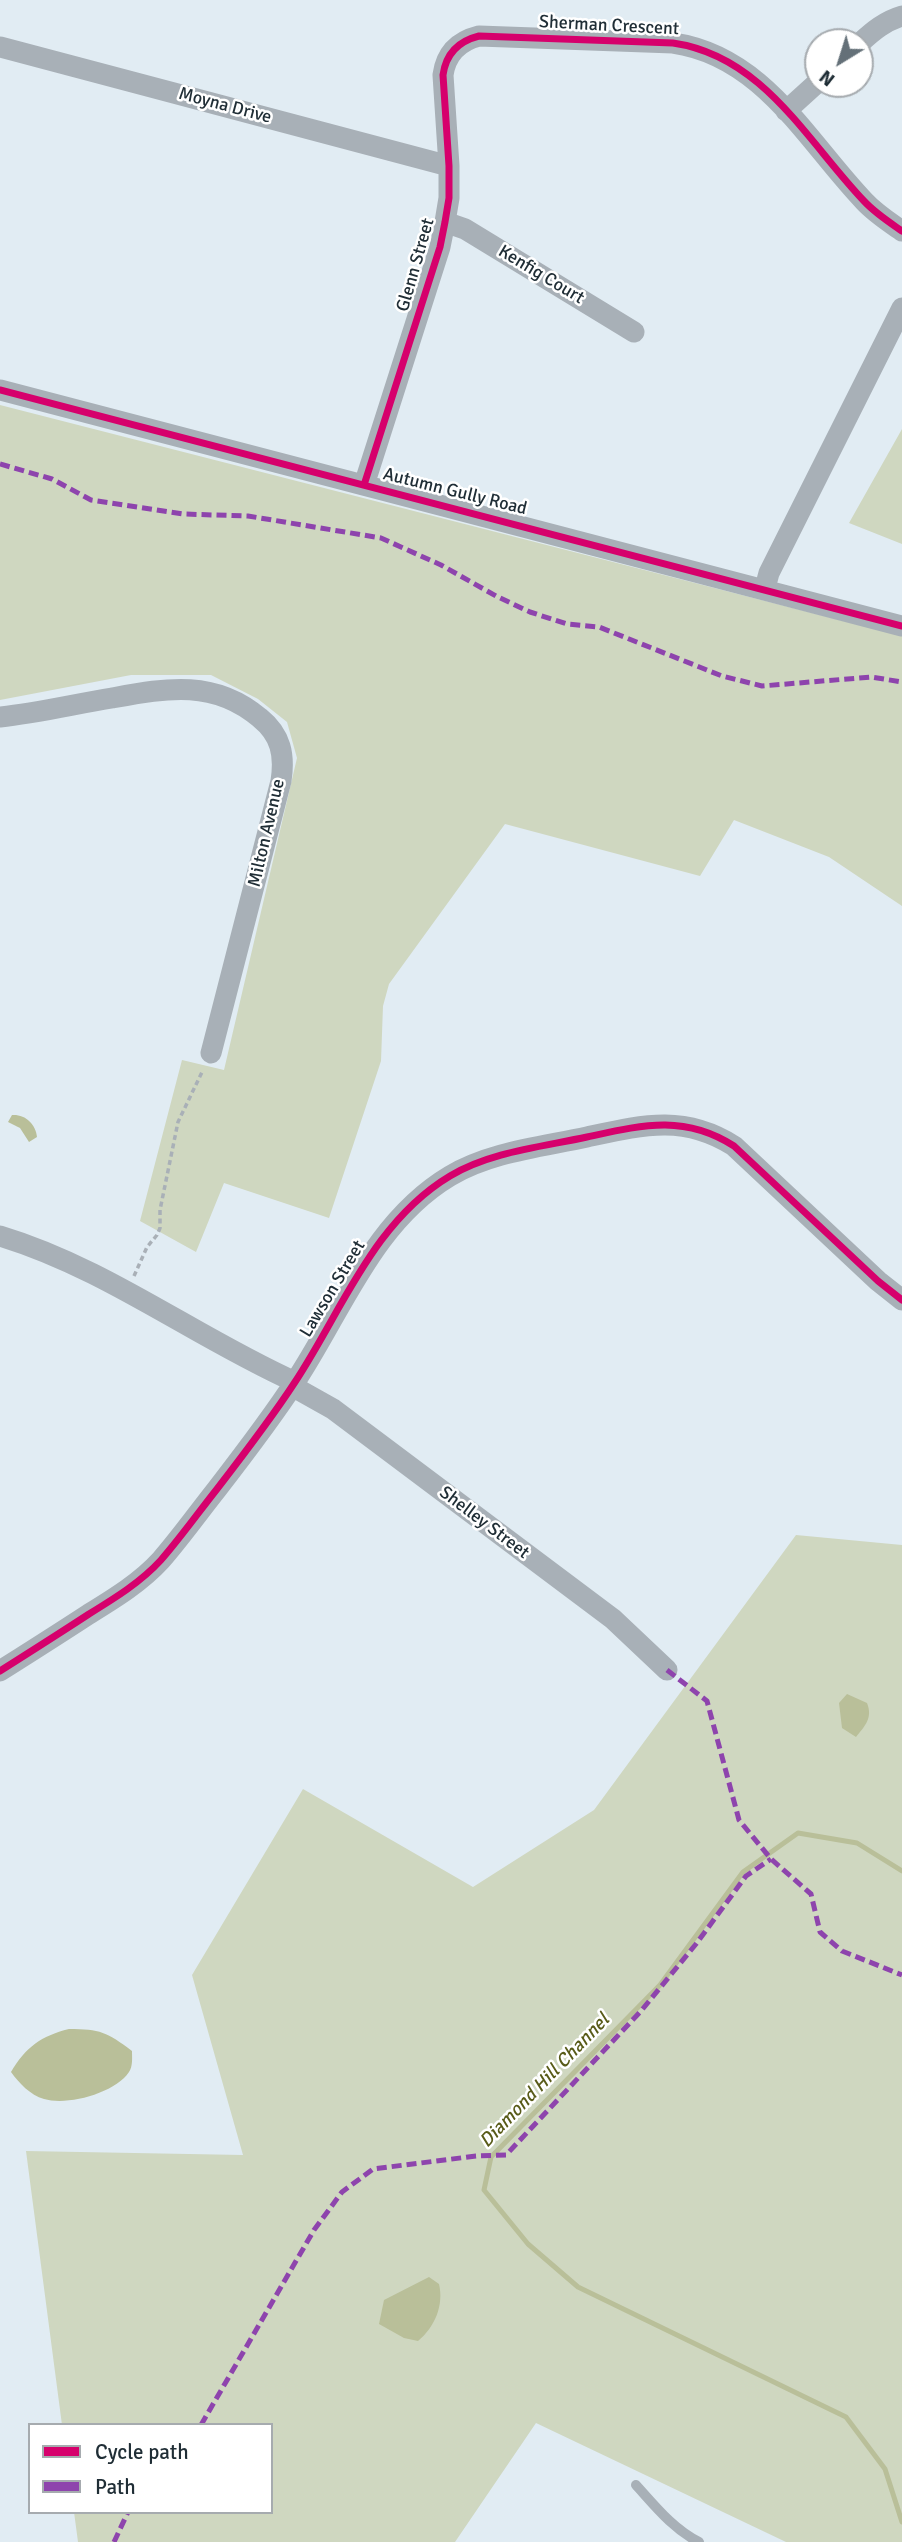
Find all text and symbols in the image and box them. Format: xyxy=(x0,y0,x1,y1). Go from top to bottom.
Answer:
street label: Sherman Crescent xyxy=(538,12,680,40)
north arrow xyxy=(804,28,874,98)
text: N xyxy=(815,64,840,91)
street label: Moyna Drive xyxy=(176,83,274,129)
street label: Glenn Street xyxy=(392,216,440,314)
street label: Kenfig Court xyxy=(494,241,588,309)
street label: Autumn Gully Road xyxy=(381,464,529,520)
street label: Milton Avenue xyxy=(244,777,290,889)
street label: Lawson Street xyxy=(296,1237,370,1341)
street label: Shelley Street xyxy=(435,1482,533,1564)
water label: Diamond Hill Channel xyxy=(475,2009,615,2153)
legend xyxy=(28,2423,273,2514)
text: Cycle path xyxy=(95,2439,189,2465)
text: Path xyxy=(95,2474,136,2500)

